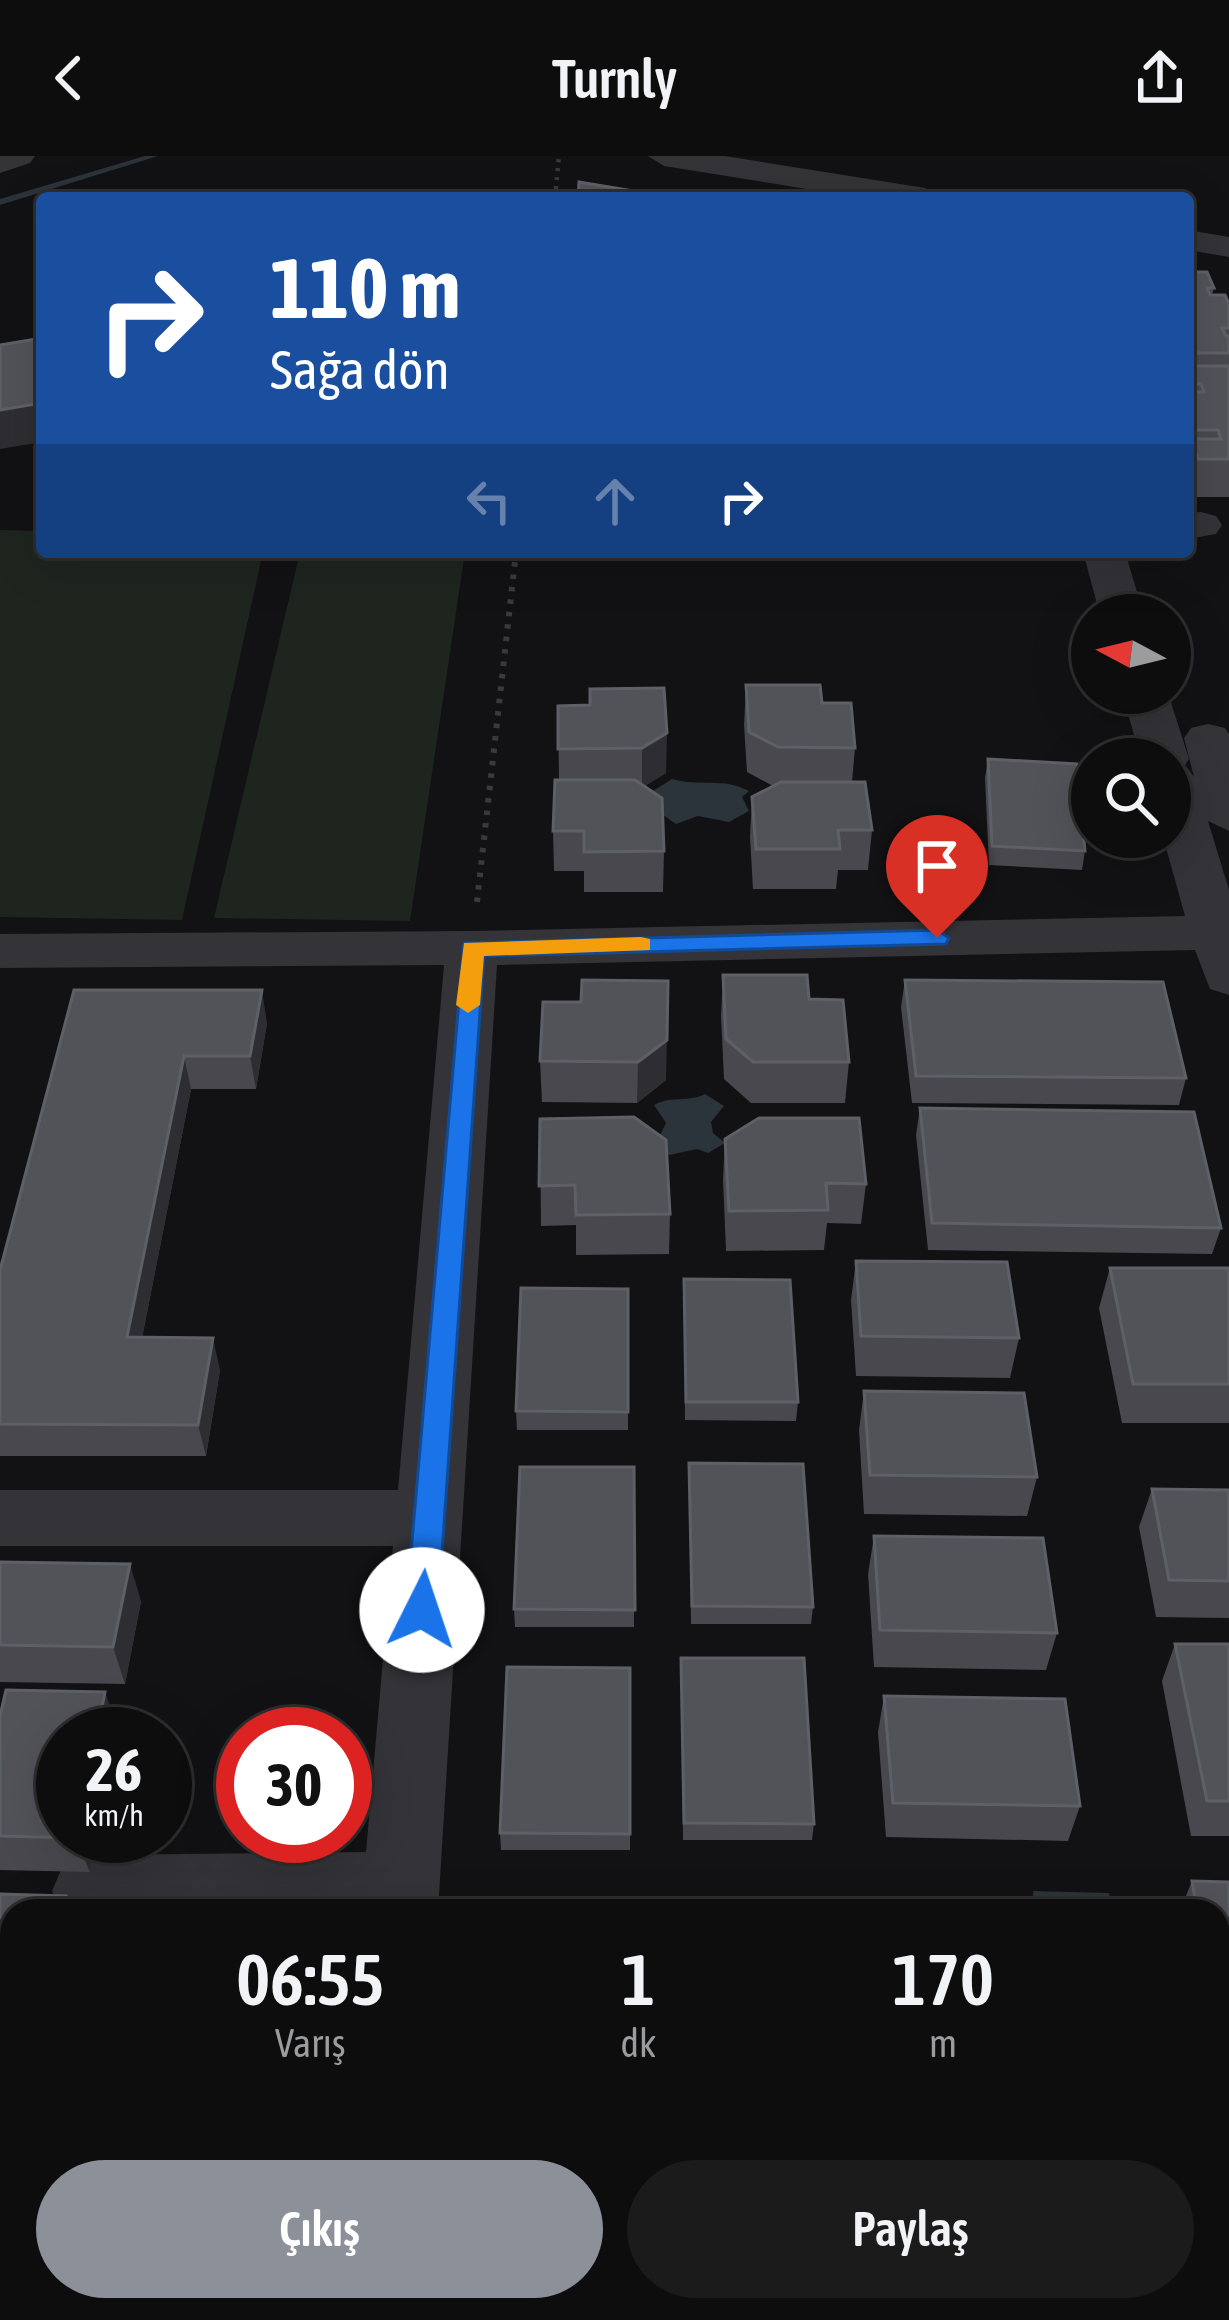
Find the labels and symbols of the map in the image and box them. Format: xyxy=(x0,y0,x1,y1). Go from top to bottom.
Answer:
north arrow xyxy=(1071,594,1191,714)
pin xyxy=(886,815,988,938)
position arrow xyxy=(359,1547,485,1673)
speed limit sign: 30 xyxy=(216,1707,372,1863)

